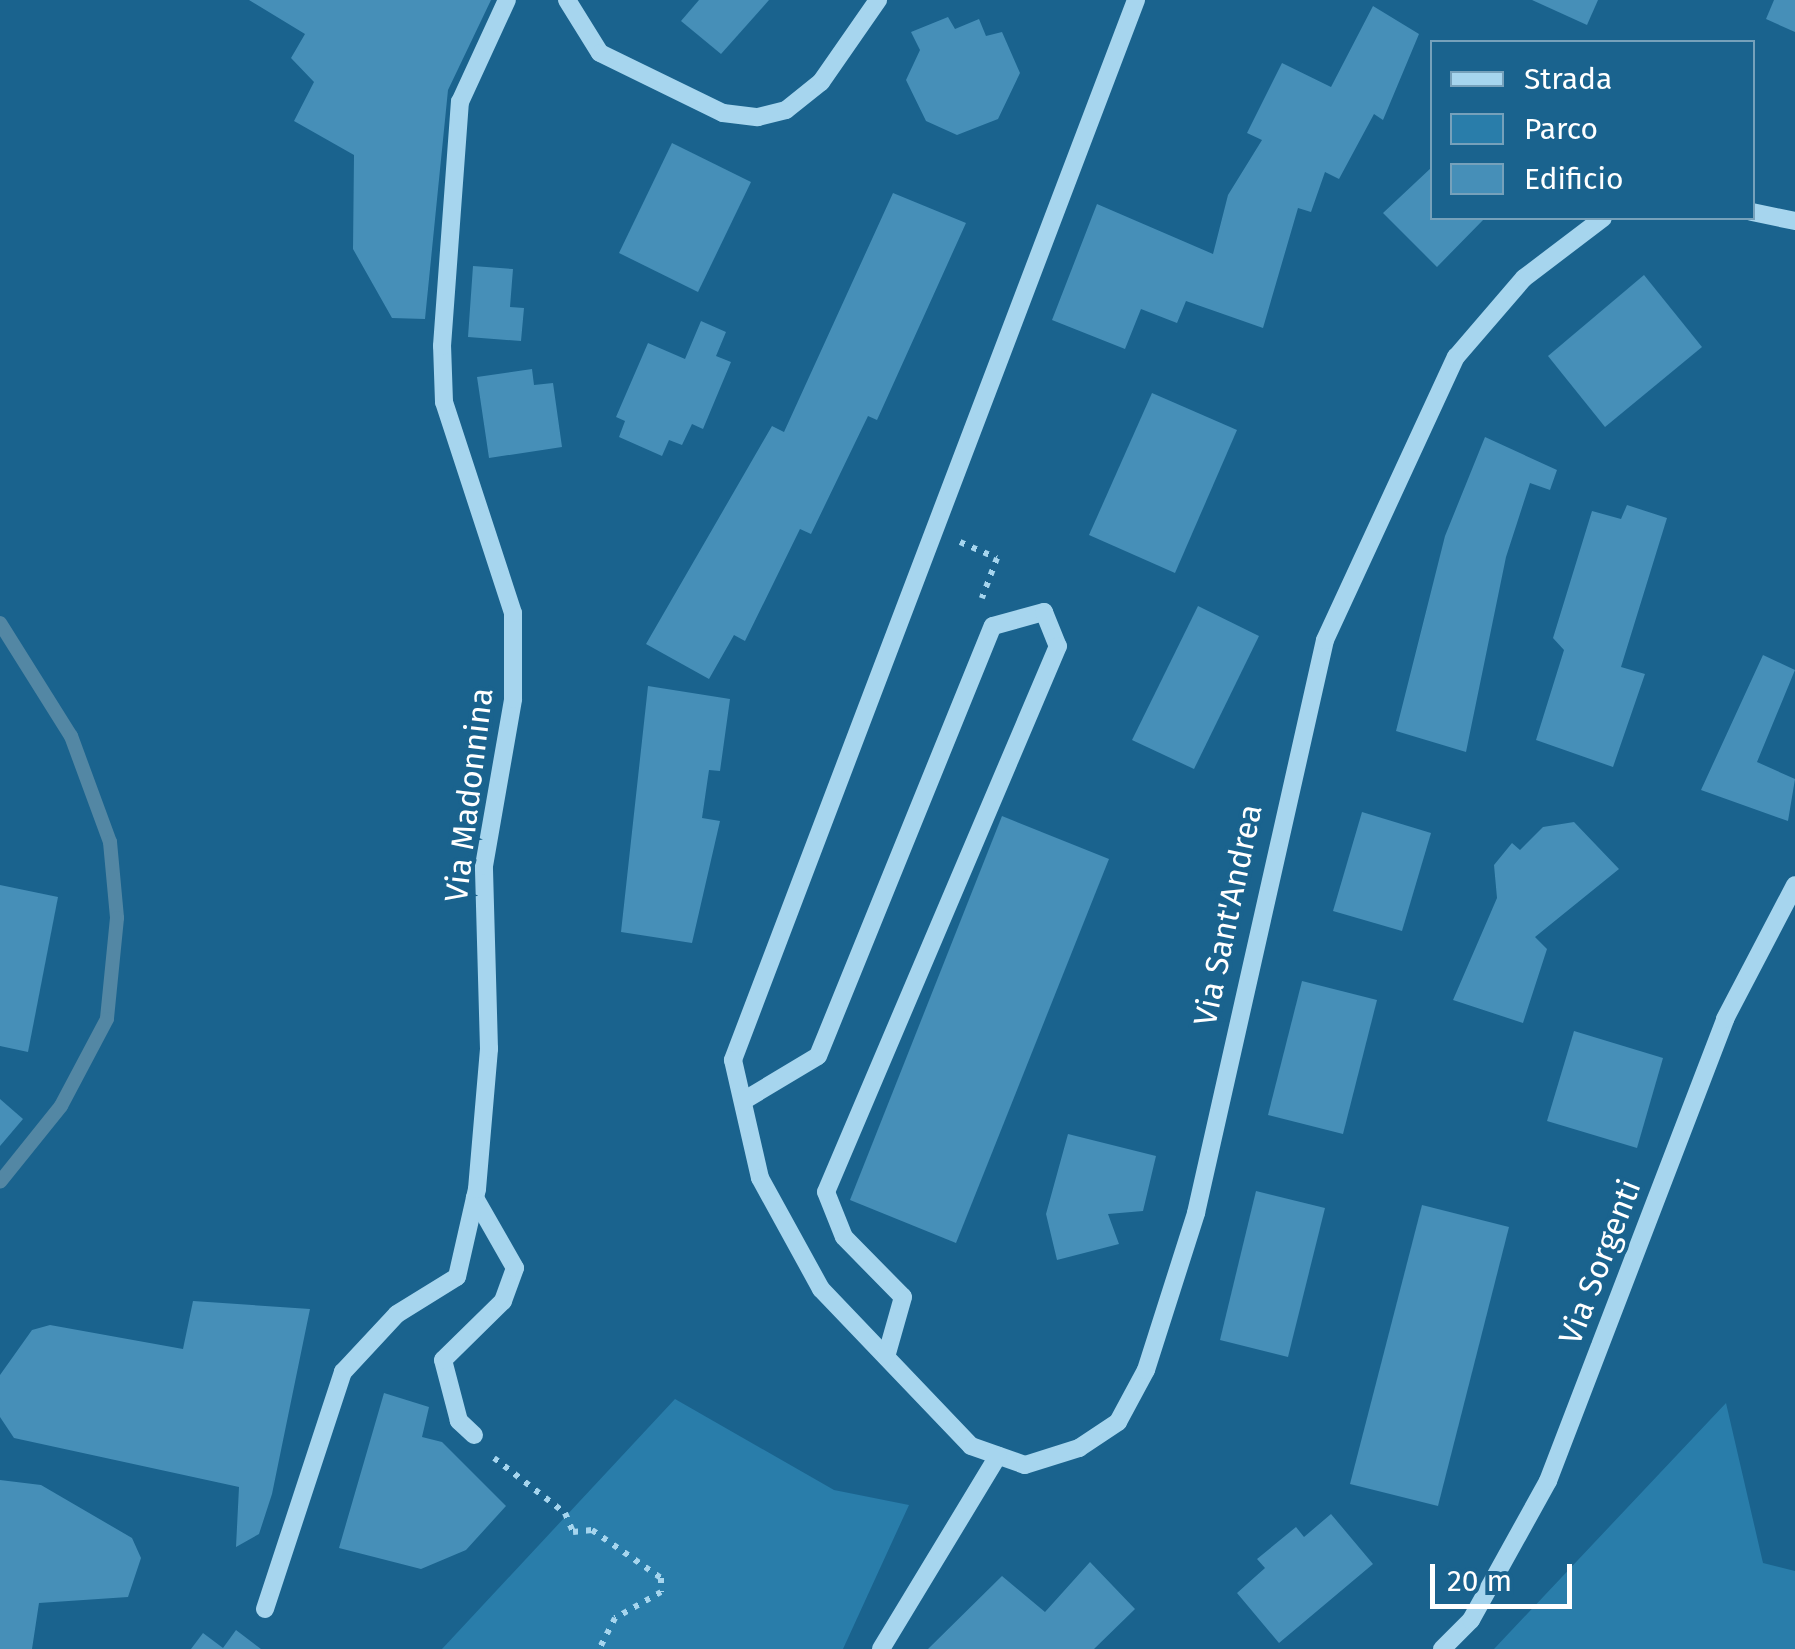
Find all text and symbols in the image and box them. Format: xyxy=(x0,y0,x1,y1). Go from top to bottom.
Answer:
legend xyxy=(1430,40,1755,220)
text: Strada xyxy=(1524,61,1612,97)
text: Parco xyxy=(1524,111,1598,147)
text: Edificio xyxy=(1524,161,1623,197)
street label: Via Madonnina xyxy=(437,686,501,904)
street label: Via Sant'Andrea xyxy=(1186,801,1270,1029)
street label: Via Sorgenti xyxy=(1551,1174,1649,1350)
scale bar xyxy=(1435,1544,1578,1606)
text: 20 m xyxy=(1447,1563,1512,1599)

